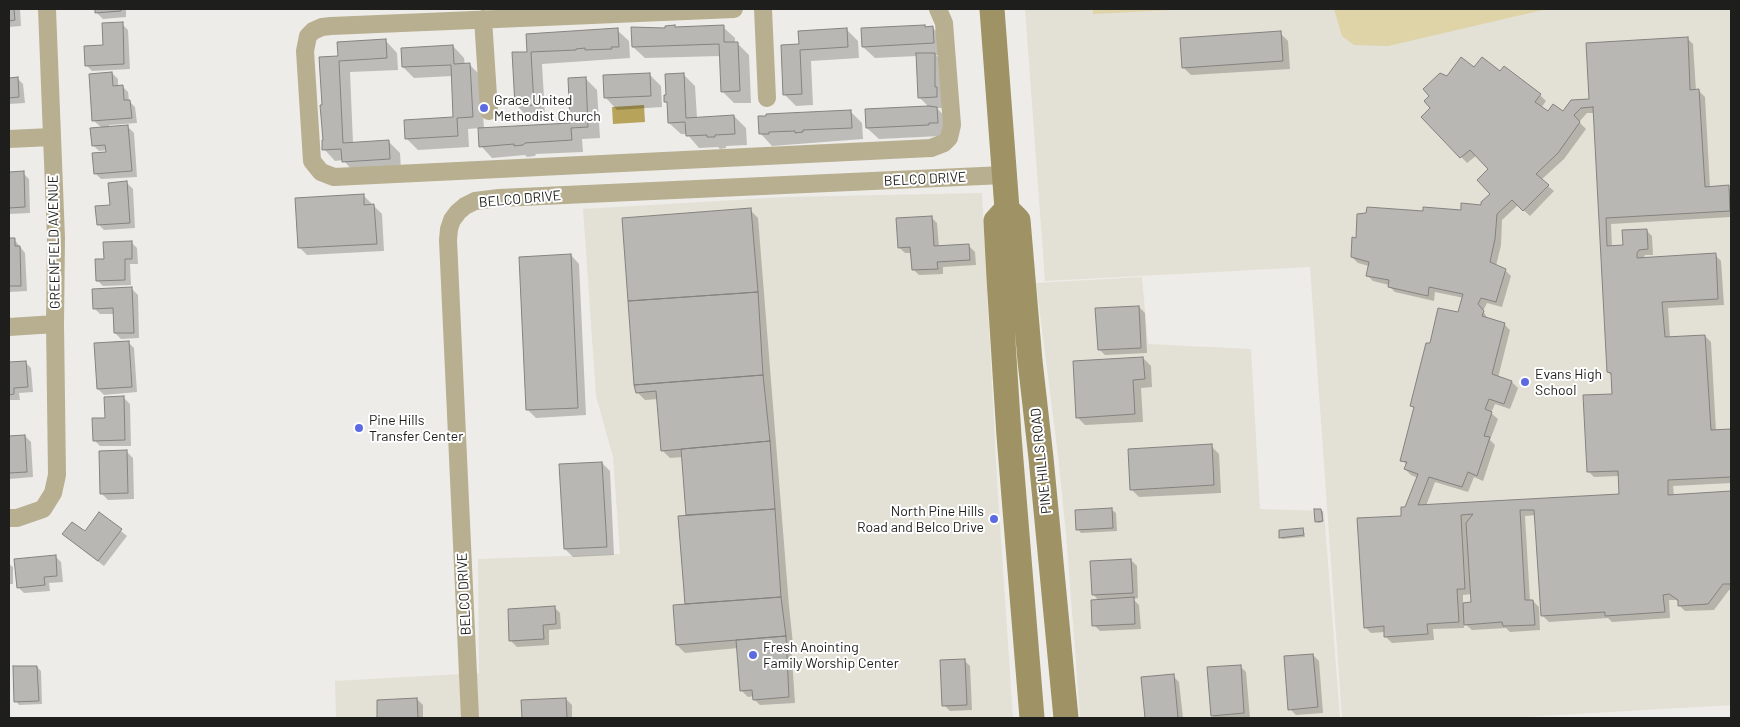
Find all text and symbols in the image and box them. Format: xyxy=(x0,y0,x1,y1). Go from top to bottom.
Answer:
place label: Grace United Methodist Church xyxy=(494,92,601,124)
marker: Grace United Methodist Church xyxy=(478,102,490,114)
street label: BELCO DRIVE xyxy=(883,168,967,190)
street label: GREENFIELD AVENUE xyxy=(44,175,64,309)
street label: BELCO DRIVE xyxy=(478,187,562,211)
place label: Evans High School xyxy=(1535,366,1602,398)
marker: Evans High School xyxy=(1519,376,1531,388)
street label: PINE HILLS ROAD xyxy=(1027,407,1055,515)
place label: Pine Hills Transfer Center xyxy=(369,412,463,444)
marker: Pine Hills Transfer Center xyxy=(353,422,365,434)
place label: North Pine Hills Road and Belco Drive xyxy=(857,503,984,536)
marker: North Pine Hills Road and Belco Drive xyxy=(988,513,1000,525)
street label: BELCO DRIVE xyxy=(453,552,475,636)
place label: Fresh Anointing Family Worship Center xyxy=(763,639,899,672)
marker: Fresh Anointing Family Worship Center xyxy=(747,649,759,661)

